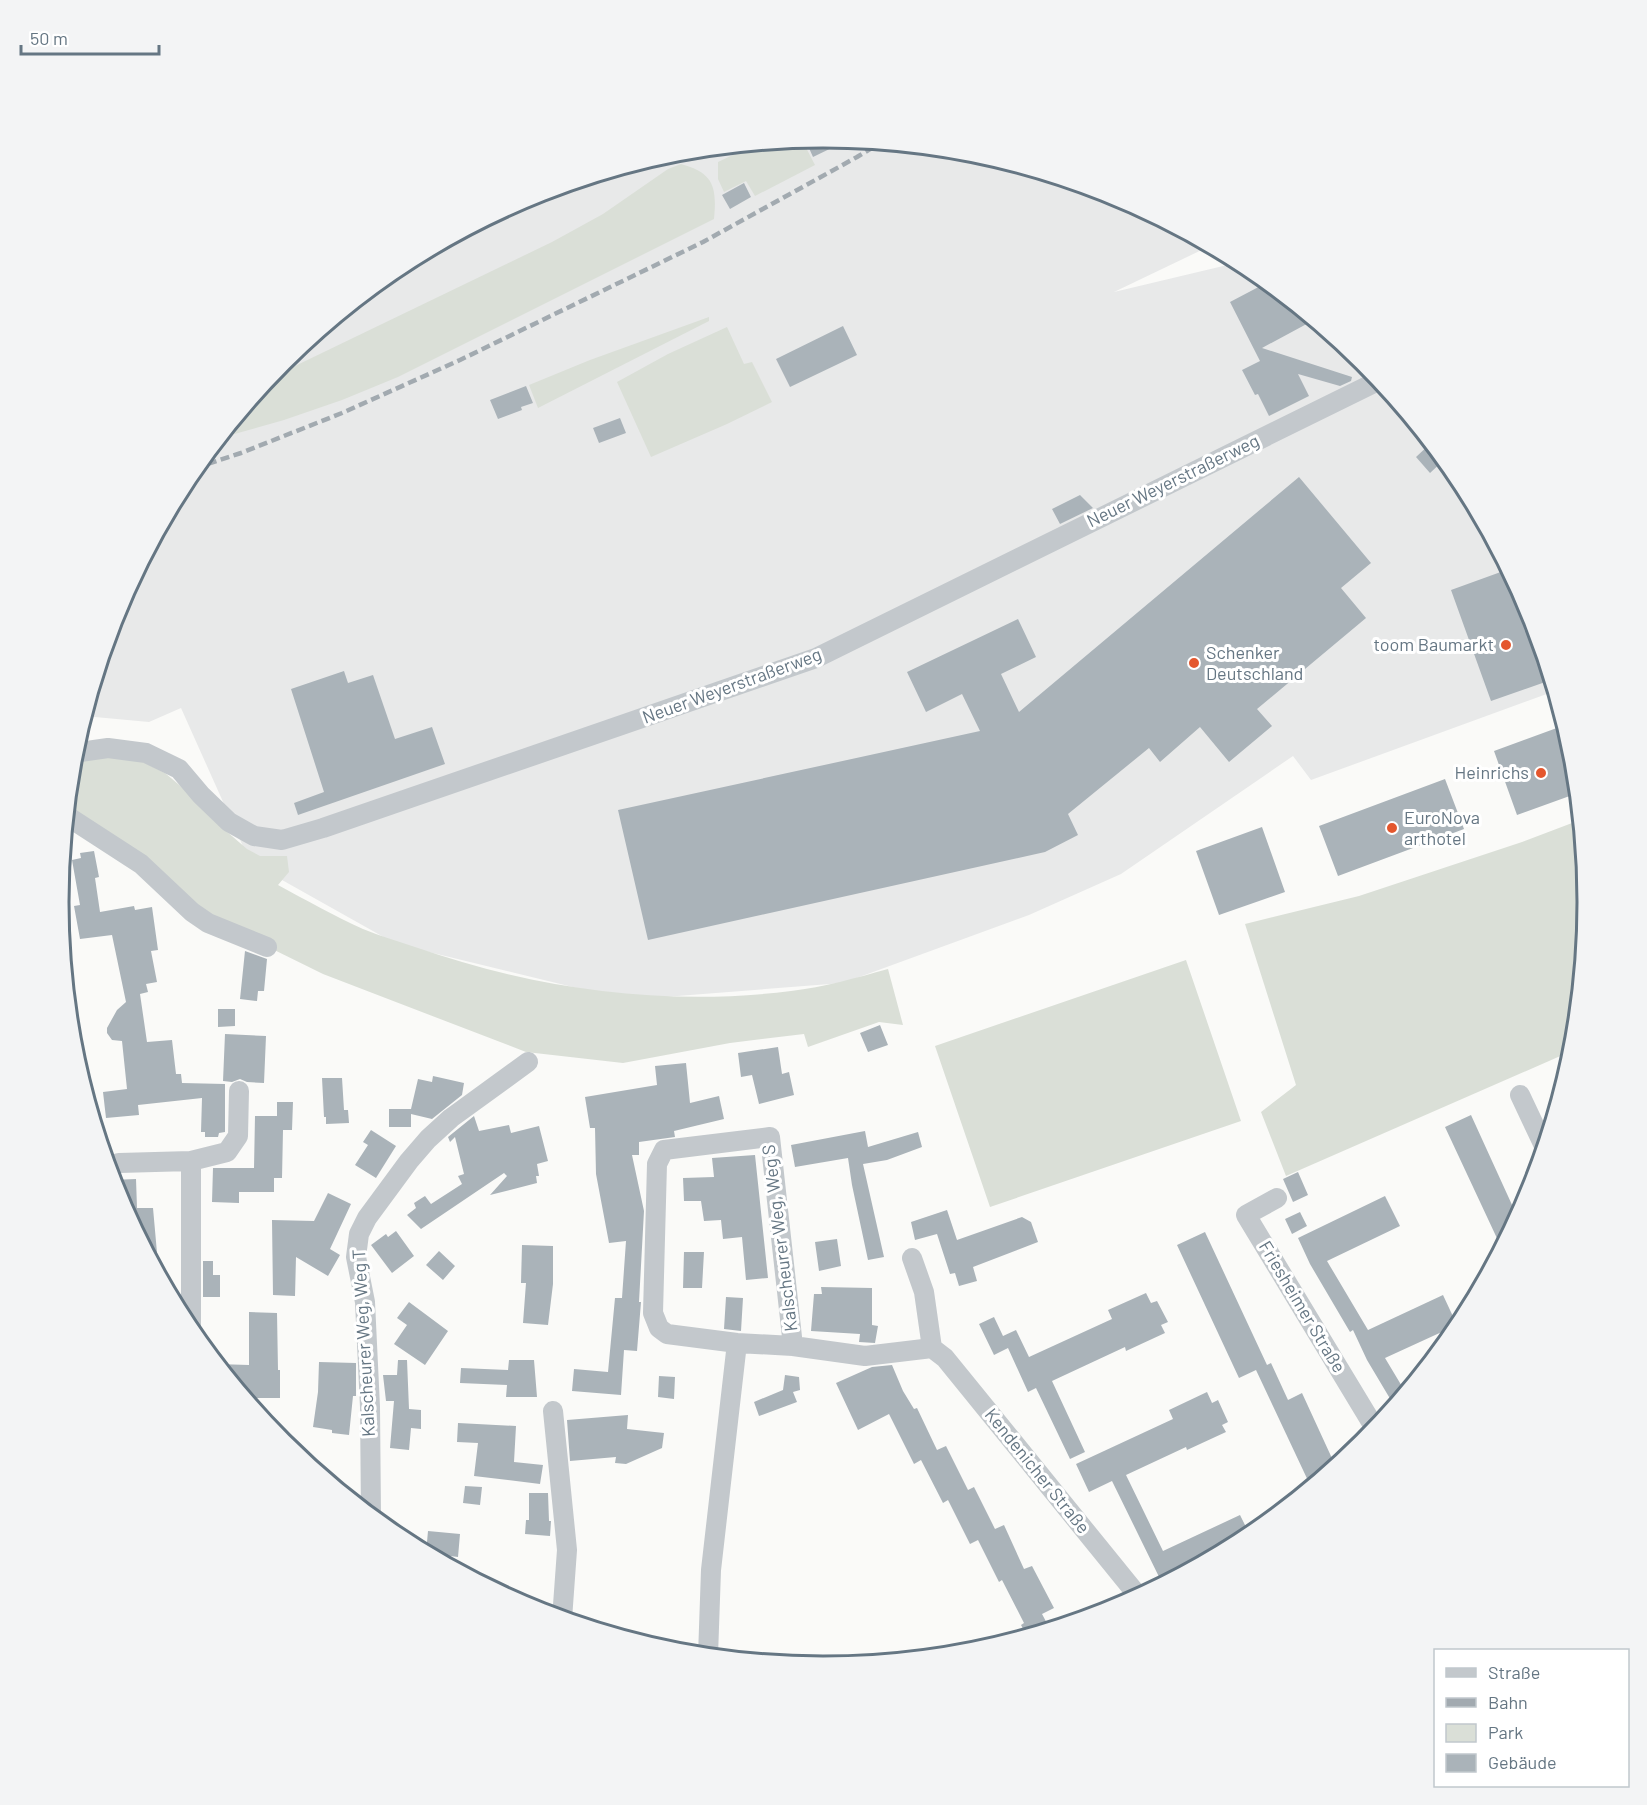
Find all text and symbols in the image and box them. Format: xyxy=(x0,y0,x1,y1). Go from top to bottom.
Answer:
scale bar xyxy=(21,18,159,56)
text: 50 m xyxy=(30,27,68,49)
street label: Neuer Weyerstraßerweg xyxy=(1083,429,1262,531)
place label: toom Baumarkt xyxy=(1373,633,1494,655)
marker: toom Baumarkt xyxy=(1499,638,1513,652)
place label: Schenker Deutschland xyxy=(1206,641,1303,684)
street label: Neuer Weyerstraßerweg xyxy=(639,642,824,728)
marker: Schenker Deutschland xyxy=(1187,656,1201,670)
place label: Heinrichs xyxy=(1454,761,1529,783)
marker: Heinrichs xyxy=(1534,766,1548,780)
place label: EuroNova arthotel xyxy=(1404,806,1480,849)
marker: EuroNova arthotel xyxy=(1385,821,1399,835)
street label: Kalscheurer Weg, Weg S xyxy=(757,1143,801,1333)
street label: Friesheimer Straße xyxy=(1255,1237,1351,1376)
street label: Kalscheurer Weg, Weg T xyxy=(347,1249,379,1437)
street label: Kendenicher Straße xyxy=(981,1403,1095,1537)
legend xyxy=(1434,1649,1629,1787)
text: Straße xyxy=(1488,1661,1540,1683)
text: Bahn xyxy=(1488,1691,1528,1713)
text: Park xyxy=(1488,1721,1523,1743)
text: Gebäude xyxy=(1488,1751,1557,1773)

